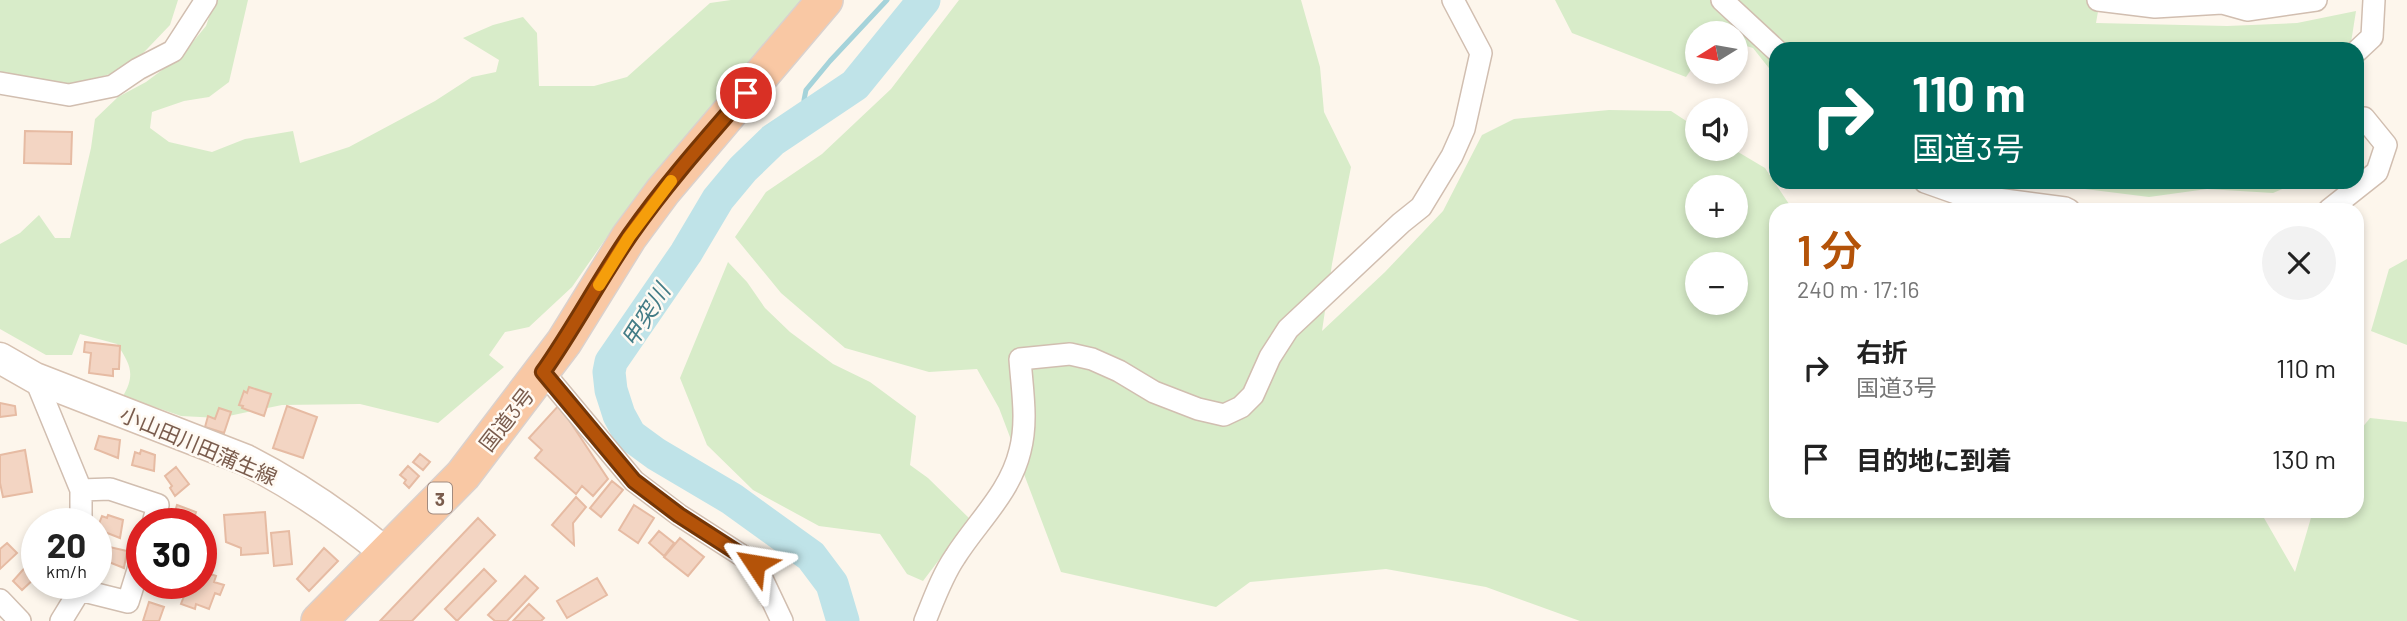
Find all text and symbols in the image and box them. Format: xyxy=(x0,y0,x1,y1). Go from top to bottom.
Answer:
north arrow xyxy=(1685,21,1748,84)
map controls xyxy=(1685,21,1748,315)
pin xyxy=(716,63,776,123)
text: 110 m xyxy=(1912,63,2026,122)
icon: right xyxy=(1797,70,1888,161)
icon: arrive xyxy=(727,74,765,112)
button: sound xyxy=(1685,98,1748,161)
text: 国道3号 xyxy=(1912,128,2024,166)
button: + xyxy=(1685,175,1748,238)
text: 1 分 xyxy=(1797,224,1862,274)
button: close xyxy=(2262,226,2336,300)
button: − xyxy=(1685,252,1748,315)
text: 240 m · 17:16 xyxy=(1797,275,1919,303)
water label: 甲突川 xyxy=(615,276,677,352)
text: 右折 xyxy=(1856,336,1908,367)
icon: right xyxy=(1797,349,1835,387)
text: 110 m xyxy=(2276,352,2336,383)
text: 国道3号 xyxy=(1856,373,1937,401)
street label: 国道3号 xyxy=(473,382,539,456)
street label: 小山田川田蒲生線 xyxy=(117,401,281,489)
icon: arrive xyxy=(1797,440,1835,478)
text: 130 m xyxy=(2272,443,2336,474)
text: 目的地に到着 xyxy=(1856,444,2012,475)
road number: 3 xyxy=(428,482,452,513)
speed limit sign: 30 xyxy=(126,508,217,599)
text: 20 xyxy=(47,523,86,565)
position arrow xyxy=(718,527,792,601)
text: km/h xyxy=(46,560,87,582)

